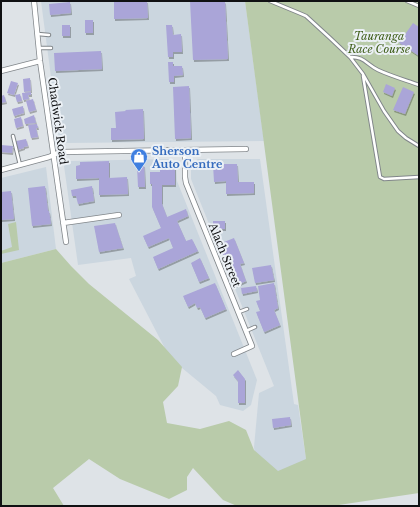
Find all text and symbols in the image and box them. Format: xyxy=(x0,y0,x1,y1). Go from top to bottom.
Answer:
park label: Tauranga Race Course xyxy=(347,29,410,56)
street label: Chadwick Road xyxy=(45,76,71,166)
place label: Sherson Auto Centre xyxy=(151,144,223,171)
shop icon: Sherson Auto Centre xyxy=(129,147,149,172)
street label: Alach Street xyxy=(205,220,245,290)

